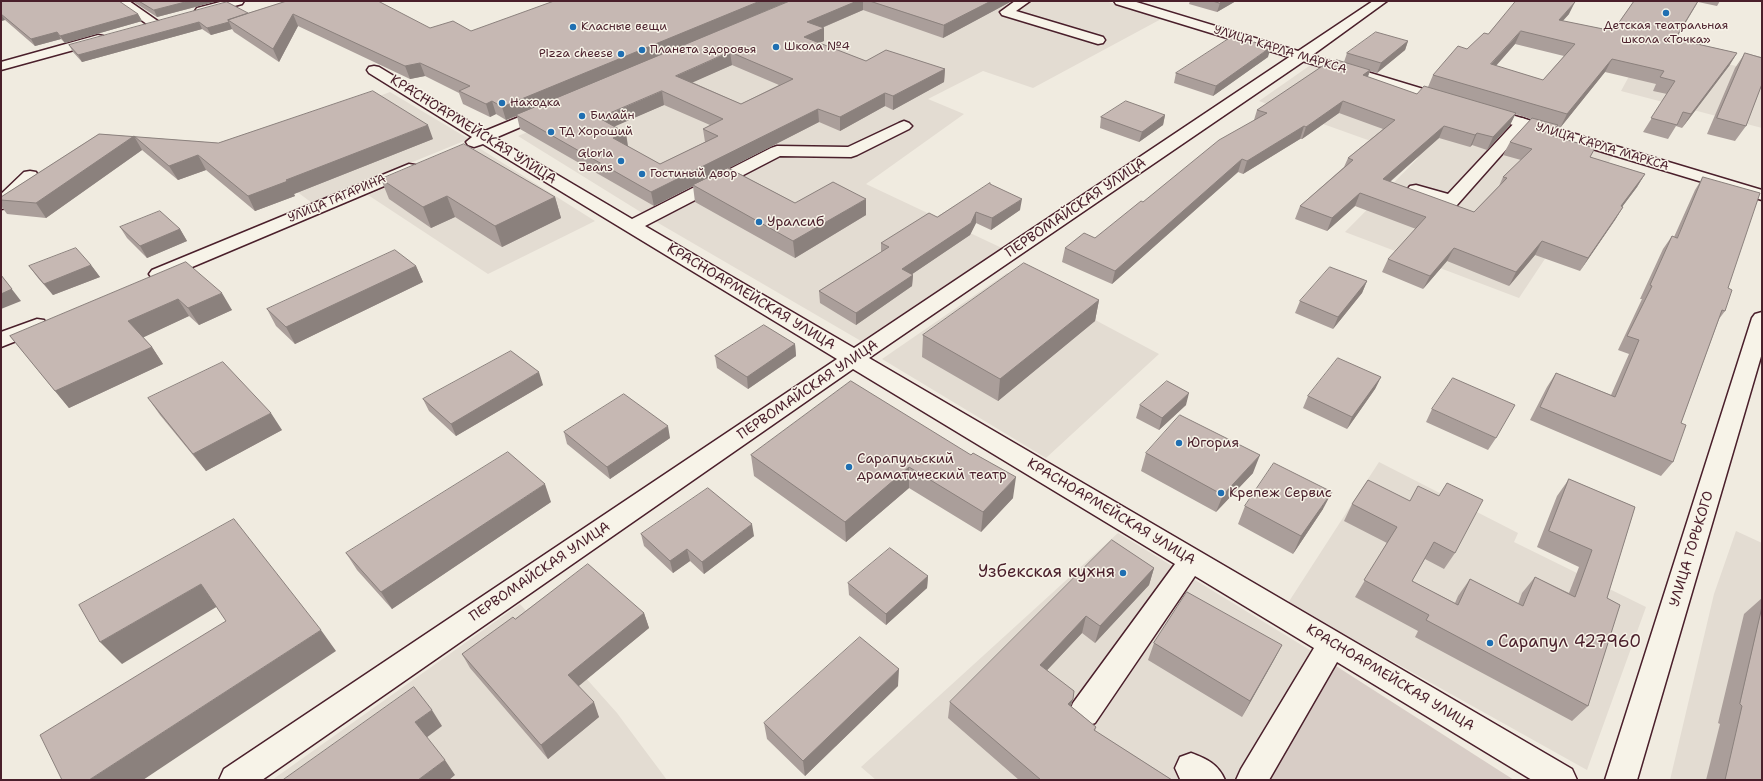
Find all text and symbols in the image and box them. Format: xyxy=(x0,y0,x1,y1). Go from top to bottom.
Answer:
marker: Детская театральная школа «Точка» xyxy=(1661,8,1671,18)
place label: Детская театральная школа «Точка» xyxy=(1604,19,1728,47)
place label: Класные вещи xyxy=(581,20,667,34)
marker: Класные вещи xyxy=(568,22,578,32)
street label: УЛИЦА КАРЛА МАРКСА xyxy=(1212,23,1348,77)
place label: Школа №4 xyxy=(784,40,850,54)
marker: Школа №4 xyxy=(771,42,781,52)
place label: Планета здоровья xyxy=(650,43,756,57)
marker: Планета здоровья xyxy=(637,45,647,55)
place label: Pizza cheese xyxy=(539,47,613,61)
marker: Pizza cheese xyxy=(616,49,626,59)
street label: КРАСНОАРМЕЙСКАЯ УЛИЦА xyxy=(387,72,559,188)
place label: Находка xyxy=(510,96,560,110)
marker: Находка xyxy=(497,98,507,108)
place label: Билайн xyxy=(590,109,635,123)
marker: Билайн xyxy=(577,111,587,121)
street label: УЛИЦА КАРЛА МАРКСА xyxy=(1534,120,1670,174)
place label: ТД Хороший xyxy=(559,125,633,139)
marker: ТД Хороший xyxy=(546,127,556,137)
place label: Gloria Jeans xyxy=(577,147,613,175)
street label: ПЕРВОМАЙСКАЯ УЛИЦА xyxy=(1002,155,1150,261)
marker: Gloria Jeans xyxy=(616,156,626,166)
place label: Гостиный двор xyxy=(650,167,737,181)
marker: Гостиный двор xyxy=(637,169,647,179)
street label: УЛИЦА ГАГАРИНА xyxy=(286,172,388,226)
place label: Уралсиб xyxy=(767,214,824,230)
marker: Уралсиб xyxy=(754,217,764,227)
street label: КРАСНОАРМЕЙСКАЯ УЛИЦА xyxy=(664,240,838,354)
street label: ПЕРВОМАЙСКАЯ УЛИЦА xyxy=(734,337,882,443)
place label: Югория xyxy=(1187,435,1239,451)
marker: Югория xyxy=(1174,438,1184,448)
place label: Сарапульский драматический театр xyxy=(857,451,1007,484)
street label: КРАСНОАРМЕЙСКАЯ УЛИЦА xyxy=(1024,455,1198,569)
marker: Сарапульский драматический театр xyxy=(844,462,854,472)
place label: Крепеж Сервис xyxy=(1229,485,1332,501)
marker: Крепеж Сервис xyxy=(1216,488,1226,498)
street label: УЛИЦА ГОРЬКОГО xyxy=(1666,489,1718,609)
street label: ПЕРВОМАЙСКАЯ УЛИЦА xyxy=(466,519,614,625)
place label: Узбекская кухня xyxy=(978,563,1115,583)
marker: Узбекская кухня xyxy=(1118,568,1128,578)
street label: КРАСНОАРМЕЙСКАЯ УЛИЦА xyxy=(1303,621,1477,735)
place label: Сарапул 427960 xyxy=(1498,633,1641,653)
marker: Сарапул 427960 xyxy=(1485,638,1495,648)

